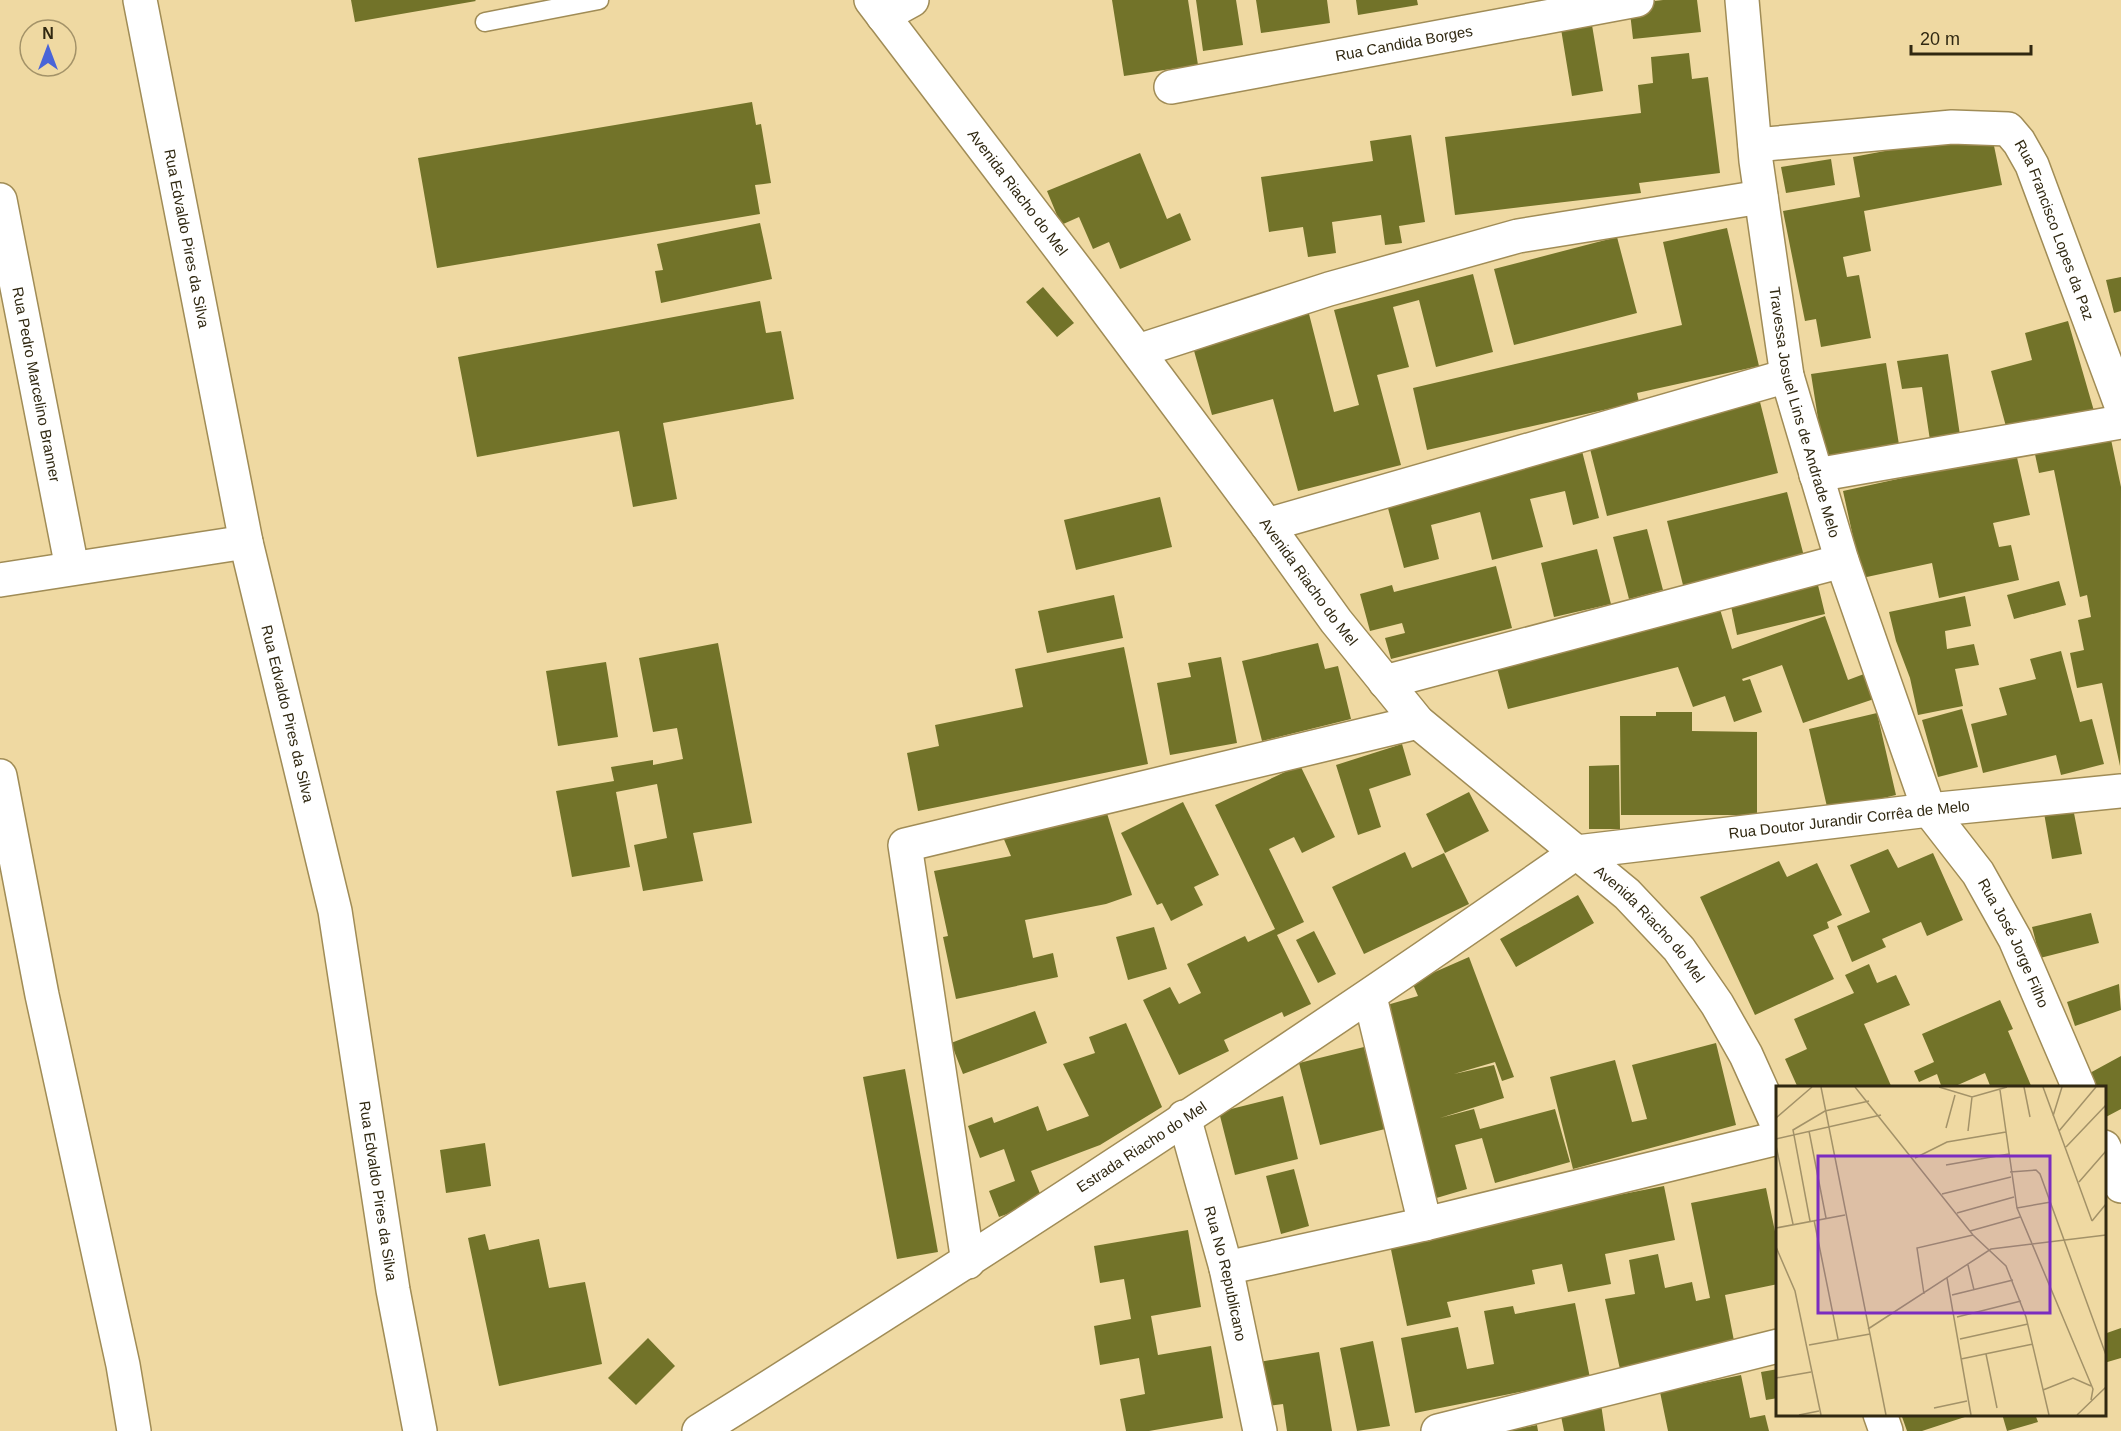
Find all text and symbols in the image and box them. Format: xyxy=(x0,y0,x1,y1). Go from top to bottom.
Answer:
north arrow xyxy=(18,18,78,78)
scale bar xyxy=(1911,18,2031,56)
street label: Rua Candida Borges xyxy=(1334,22,1474,64)
text: N xyxy=(42,25,54,42)
text: 20 m xyxy=(1920,29,1960,49)
street label: Avenida Riacho do Mel xyxy=(965,126,1071,259)
street label: Rua Francisco Lopes da Paz xyxy=(2011,137,2098,323)
street label: Rua Edvaldo Pires da Silva xyxy=(161,148,213,330)
street label: Rua Pedro Marcelino Branner xyxy=(9,285,64,483)
street label: Travessa Josuel Lins de Andrade Melo xyxy=(1766,286,1844,539)
street label: Avenida Riacho do Mel xyxy=(1257,514,1361,649)
street label: Rua Edvaldo Pires da Silva xyxy=(258,623,318,805)
street label: Rua Doutor Jurandir Corrêa de Melo xyxy=(1727,797,1970,842)
street label: Avenida Riacho do Mel xyxy=(1591,862,1708,985)
street label: Rua José Jorge Filho xyxy=(1975,875,2052,1010)
inset map xyxy=(1776,1086,2106,1416)
street label: Estrada Riacho do Mel xyxy=(1073,1098,1210,1195)
street label: Rua Edvaldo Pires da Silva xyxy=(356,1100,401,1283)
street label: Rua No Republicano xyxy=(1201,1204,1250,1343)

